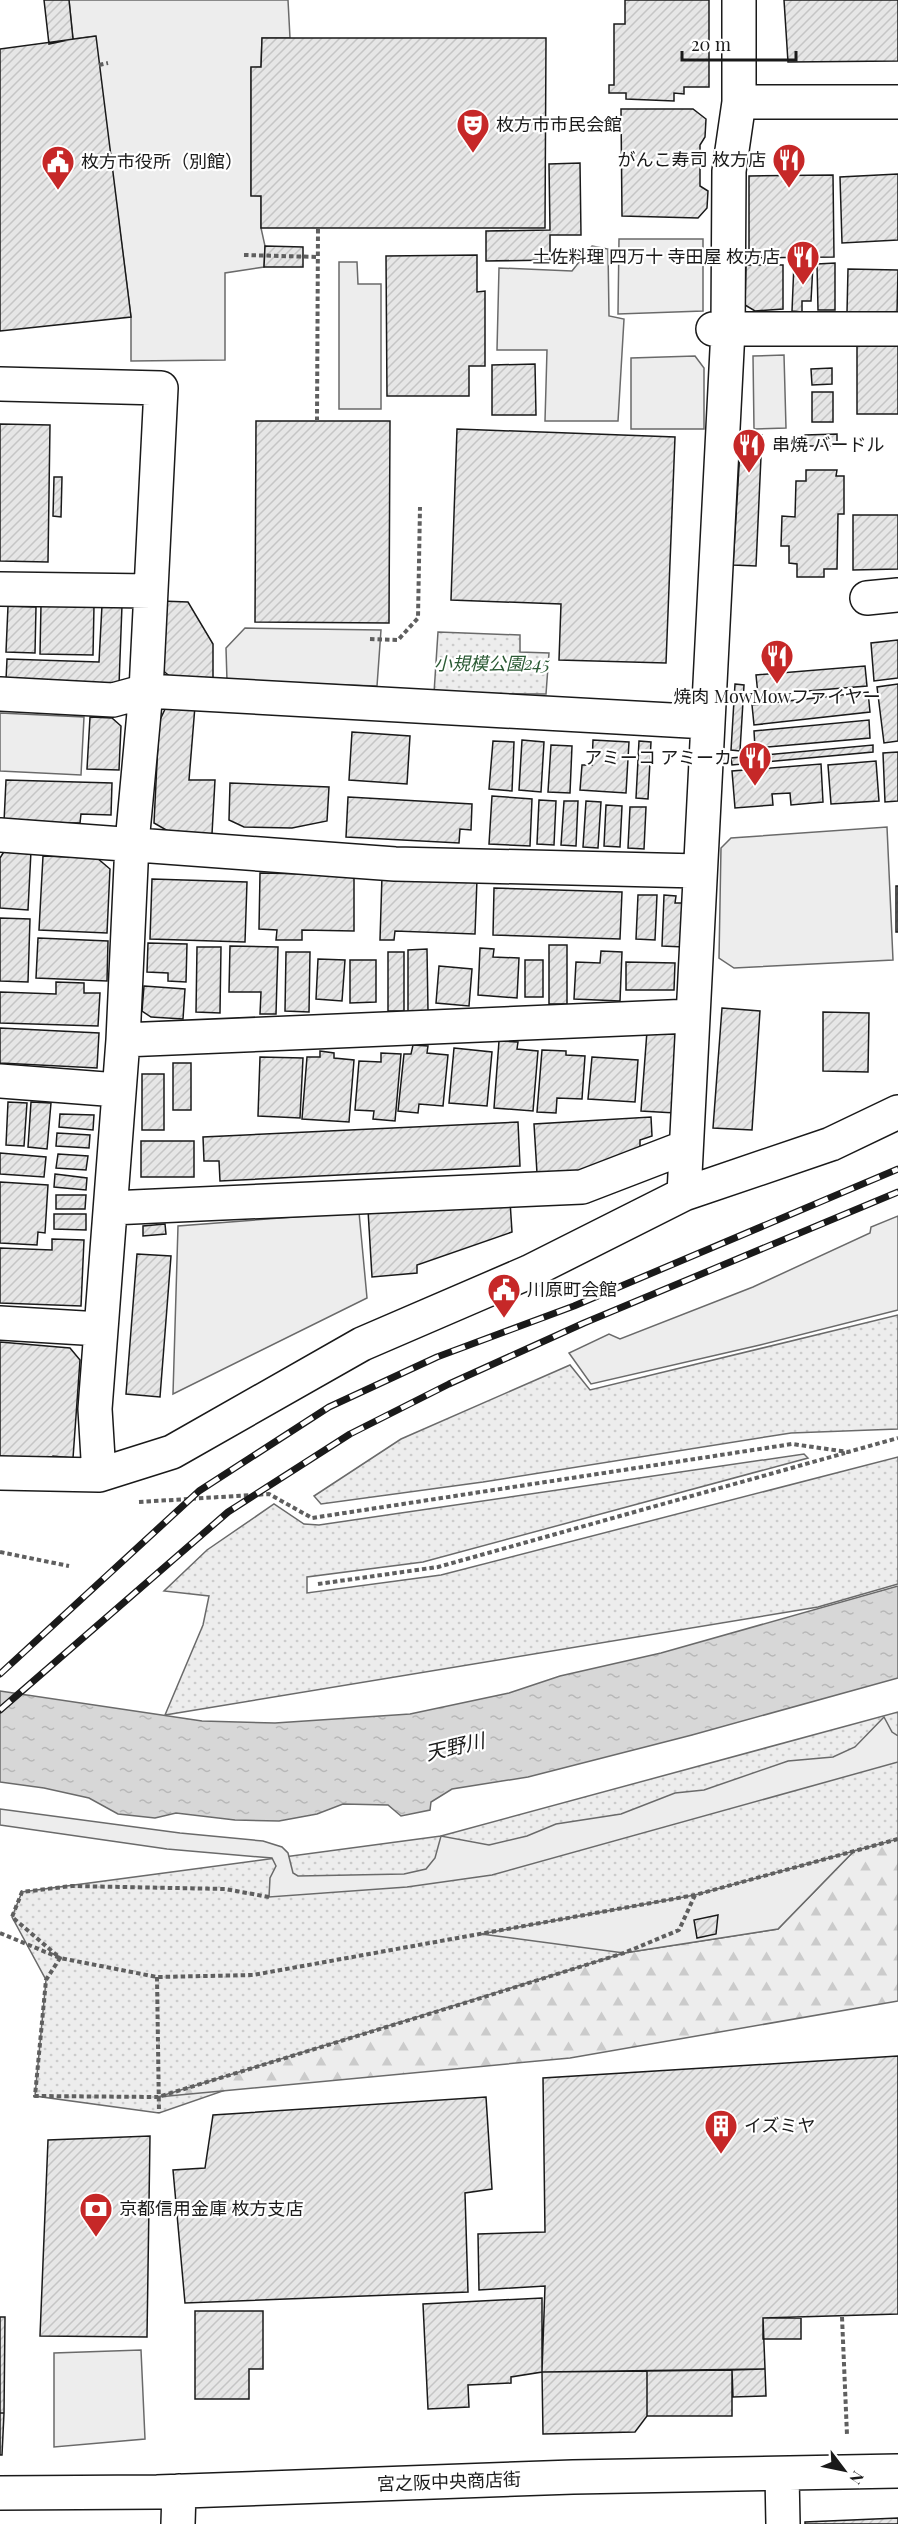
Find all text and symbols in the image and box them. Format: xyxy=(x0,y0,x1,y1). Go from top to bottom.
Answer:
scale bar xyxy=(682,24,796,62)
text: 20 m xyxy=(691,32,731,56)
theatre icon: 枚方市市民会館 xyxy=(455,107,491,154)
place label: 枚方市市民会館 xyxy=(496,112,622,136)
restaurant icon: がんこ寿司 枚方店 xyxy=(771,142,807,189)
public building icon: 枚方市役所（別館） xyxy=(40,144,76,191)
place label: がんこ寿司 枚方店 xyxy=(618,147,766,171)
place label: 枚方市役所（別館） xyxy=(81,149,243,173)
restaurant icon: 土佐料理 四万十 寺田屋 枚方店 xyxy=(785,239,821,286)
place label: 土佐料理 四万十 寺田屋 枚方店 xyxy=(533,244,780,268)
restaurant icon: 串焼 バードル xyxy=(731,427,767,474)
place label: 串焼 バードル xyxy=(772,432,884,456)
restaurant icon: 焼肉 MowMowファイヤー xyxy=(759,638,795,685)
park label: 小規模公園245 xyxy=(434,651,550,675)
place label: 焼肉 MowMowファイヤー xyxy=(673,684,881,708)
restaurant icon: アミーコ アミーカ xyxy=(737,740,773,787)
place label: アミーコ アミーカ xyxy=(584,745,732,769)
public building icon: 川原町会館 xyxy=(486,1272,522,1319)
place label: 川原町会館 xyxy=(527,1277,617,1301)
water label: 天野川 xyxy=(422,1725,489,1765)
building icon: イズミヤ xyxy=(703,2108,739,2155)
place label: イズミヤ xyxy=(744,2113,815,2137)
bank icon: 京都信用金庫 枚方支店 xyxy=(78,2191,114,2238)
place label: 京都信用金庫 枚方支店 xyxy=(119,2196,303,2220)
north arrow xyxy=(814,2440,874,2500)
street label: 宮之阪中央商店街 xyxy=(377,2466,521,2496)
text: N xyxy=(845,2468,869,2489)

